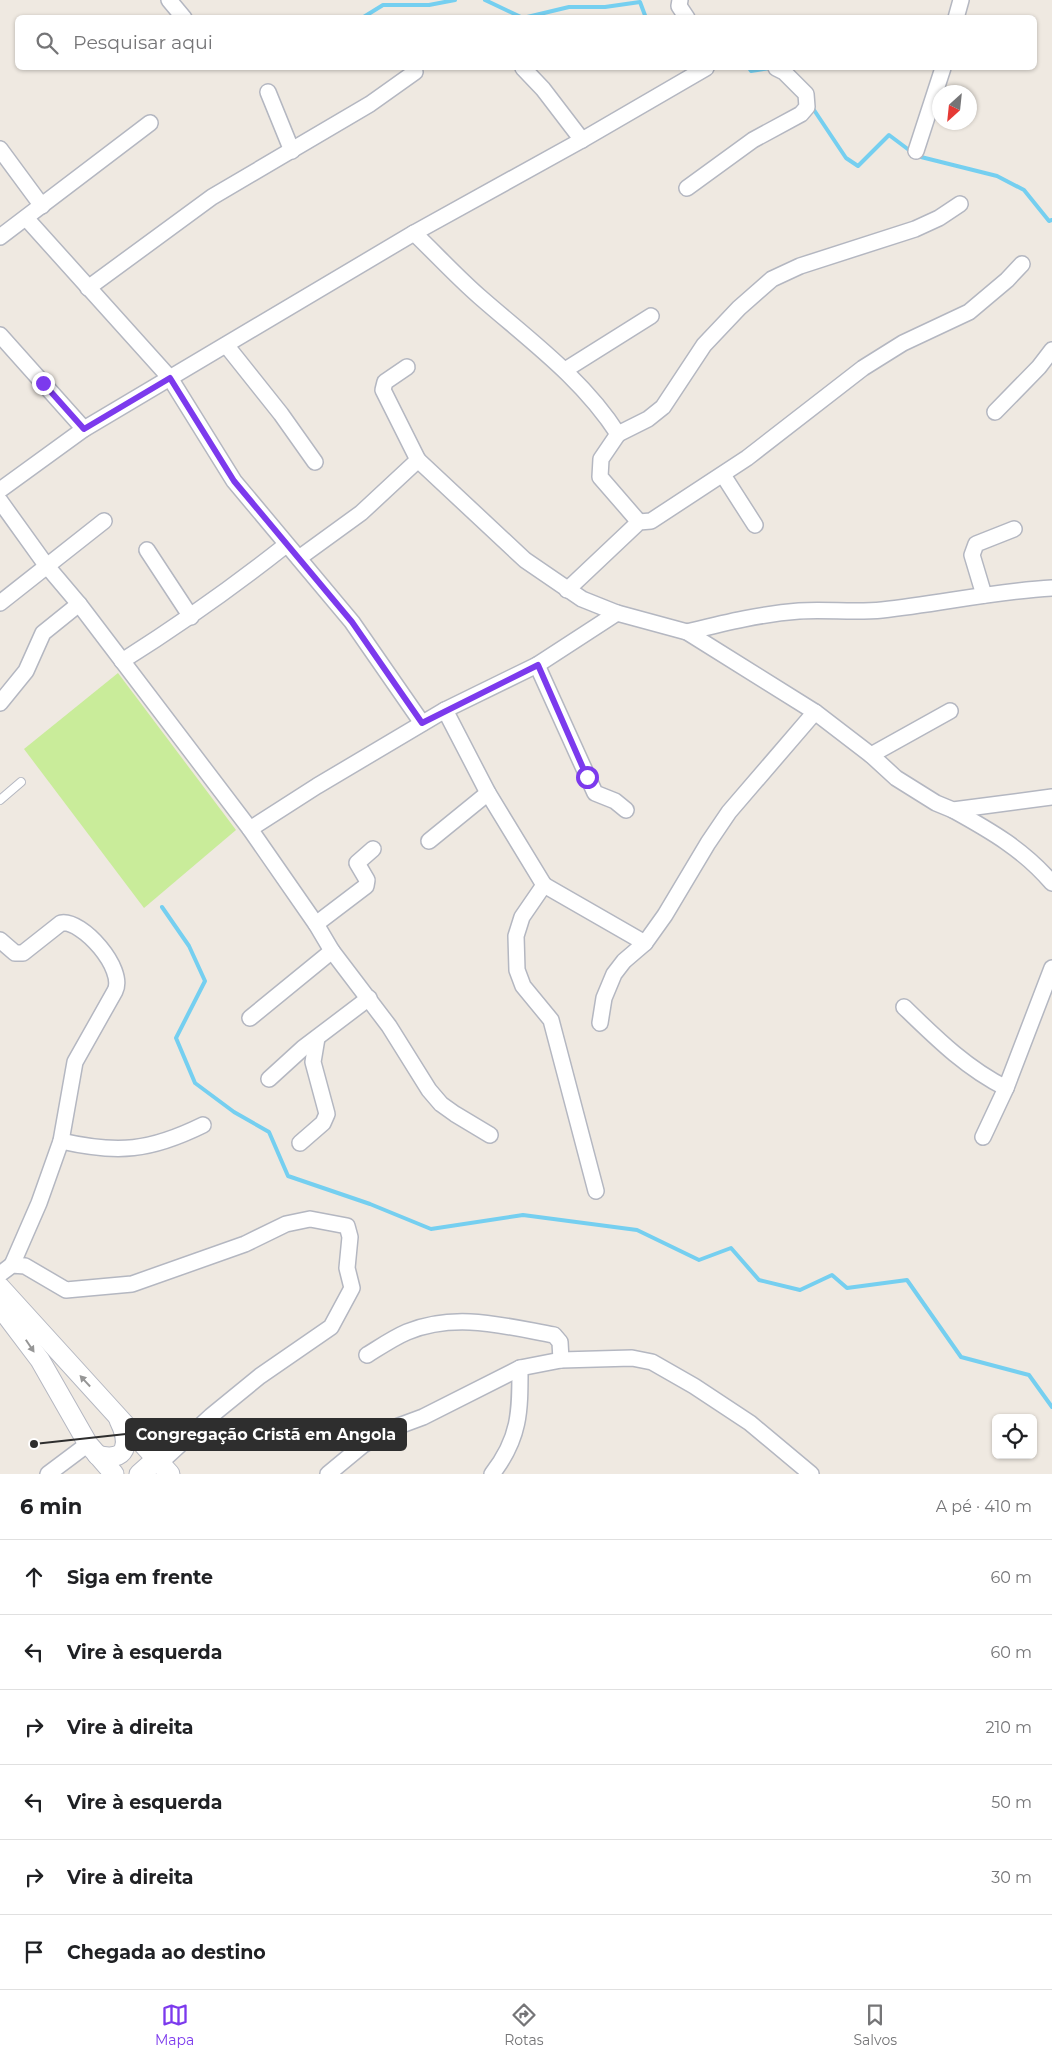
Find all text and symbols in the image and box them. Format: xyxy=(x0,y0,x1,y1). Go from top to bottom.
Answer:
search box xyxy=(15,15,1037,70)
icon: search xyxy=(33,29,61,57)
text: Pesquisar aqui xyxy=(73,31,213,54)
north arrow xyxy=(932,85,977,130)
route end xyxy=(32,372,55,395)
route start xyxy=(576,766,599,789)
one-way arrow xyxy=(25,1339,35,1352)
one-way arrow xyxy=(79,1376,91,1388)
map controls xyxy=(992,1414,1037,1459)
button: locate xyxy=(992,1414,1037,1459)
callout: Congregação Cristã em Angola xyxy=(126,1419,406,1450)
text: Congregação Cristã em Angola xyxy=(136,1425,396,1445)
text: 6 min xyxy=(20,1494,82,1519)
text: A pé · 410 m xyxy=(936,1497,1032,1516)
icon: ahead xyxy=(20,1563,48,1591)
text: Siga em frente xyxy=(67,1566,213,1589)
text: 60 m xyxy=(990,1568,1032,1587)
icon: left xyxy=(20,1638,48,1666)
text: Vire à esquerda xyxy=(67,1641,222,1664)
text: 60 m xyxy=(990,1643,1032,1662)
icon: right xyxy=(20,1713,48,1741)
text: Vire à direita xyxy=(67,1716,194,1739)
text: 210 m xyxy=(985,1718,1032,1737)
icon: left xyxy=(20,1788,48,1816)
text: Vire à esquerda xyxy=(67,1791,222,1814)
text: 50 m xyxy=(991,1793,1032,1812)
icon: right xyxy=(20,1863,48,1891)
text: Vire à direita xyxy=(67,1866,194,1889)
text: 30 m xyxy=(991,1868,1032,1887)
icon: arrive xyxy=(20,1938,48,1966)
text: Chegada ao destino xyxy=(67,1941,266,1964)
tab: Mapa xyxy=(155,2001,194,2049)
tab: Rotas xyxy=(504,2001,544,2049)
tab: Salvos xyxy=(853,2001,897,2049)

